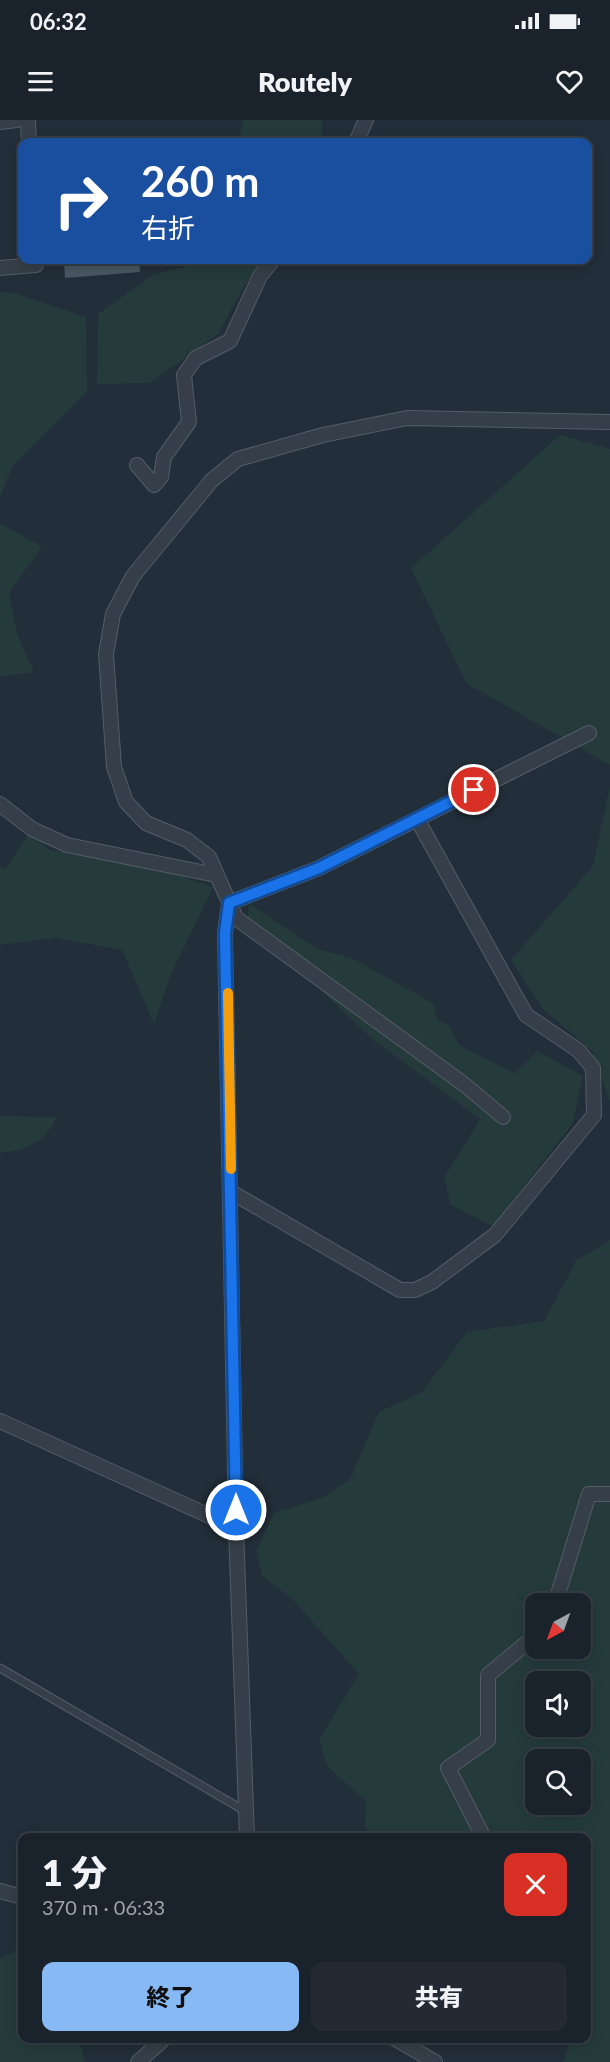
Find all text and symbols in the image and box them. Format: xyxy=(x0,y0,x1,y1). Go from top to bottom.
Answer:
text: 06:32 xyxy=(30,8,87,35)
icon: menu xyxy=(24,65,57,98)
text: Routely xyxy=(258,65,352,98)
icon: heart xyxy=(553,65,586,98)
text: 260 m xyxy=(141,156,259,206)
icon: right xyxy=(42,162,120,240)
text: 右折 xyxy=(141,211,195,244)
pin xyxy=(448,764,499,815)
icon: arrive xyxy=(457,773,490,806)
position arrow xyxy=(204,1478,268,1542)
north arrow xyxy=(525,1593,591,1659)
map controls xyxy=(525,1593,591,1815)
button: sound xyxy=(525,1671,591,1737)
button: search xyxy=(525,1749,591,1815)
text: 1 分 xyxy=(42,1850,107,1894)
button: close xyxy=(504,1853,567,1916)
text: 370 m · 06:33 xyxy=(42,1895,165,1919)
button: 終了 xyxy=(42,1962,299,2031)
button: 共有 xyxy=(311,1962,567,2031)

